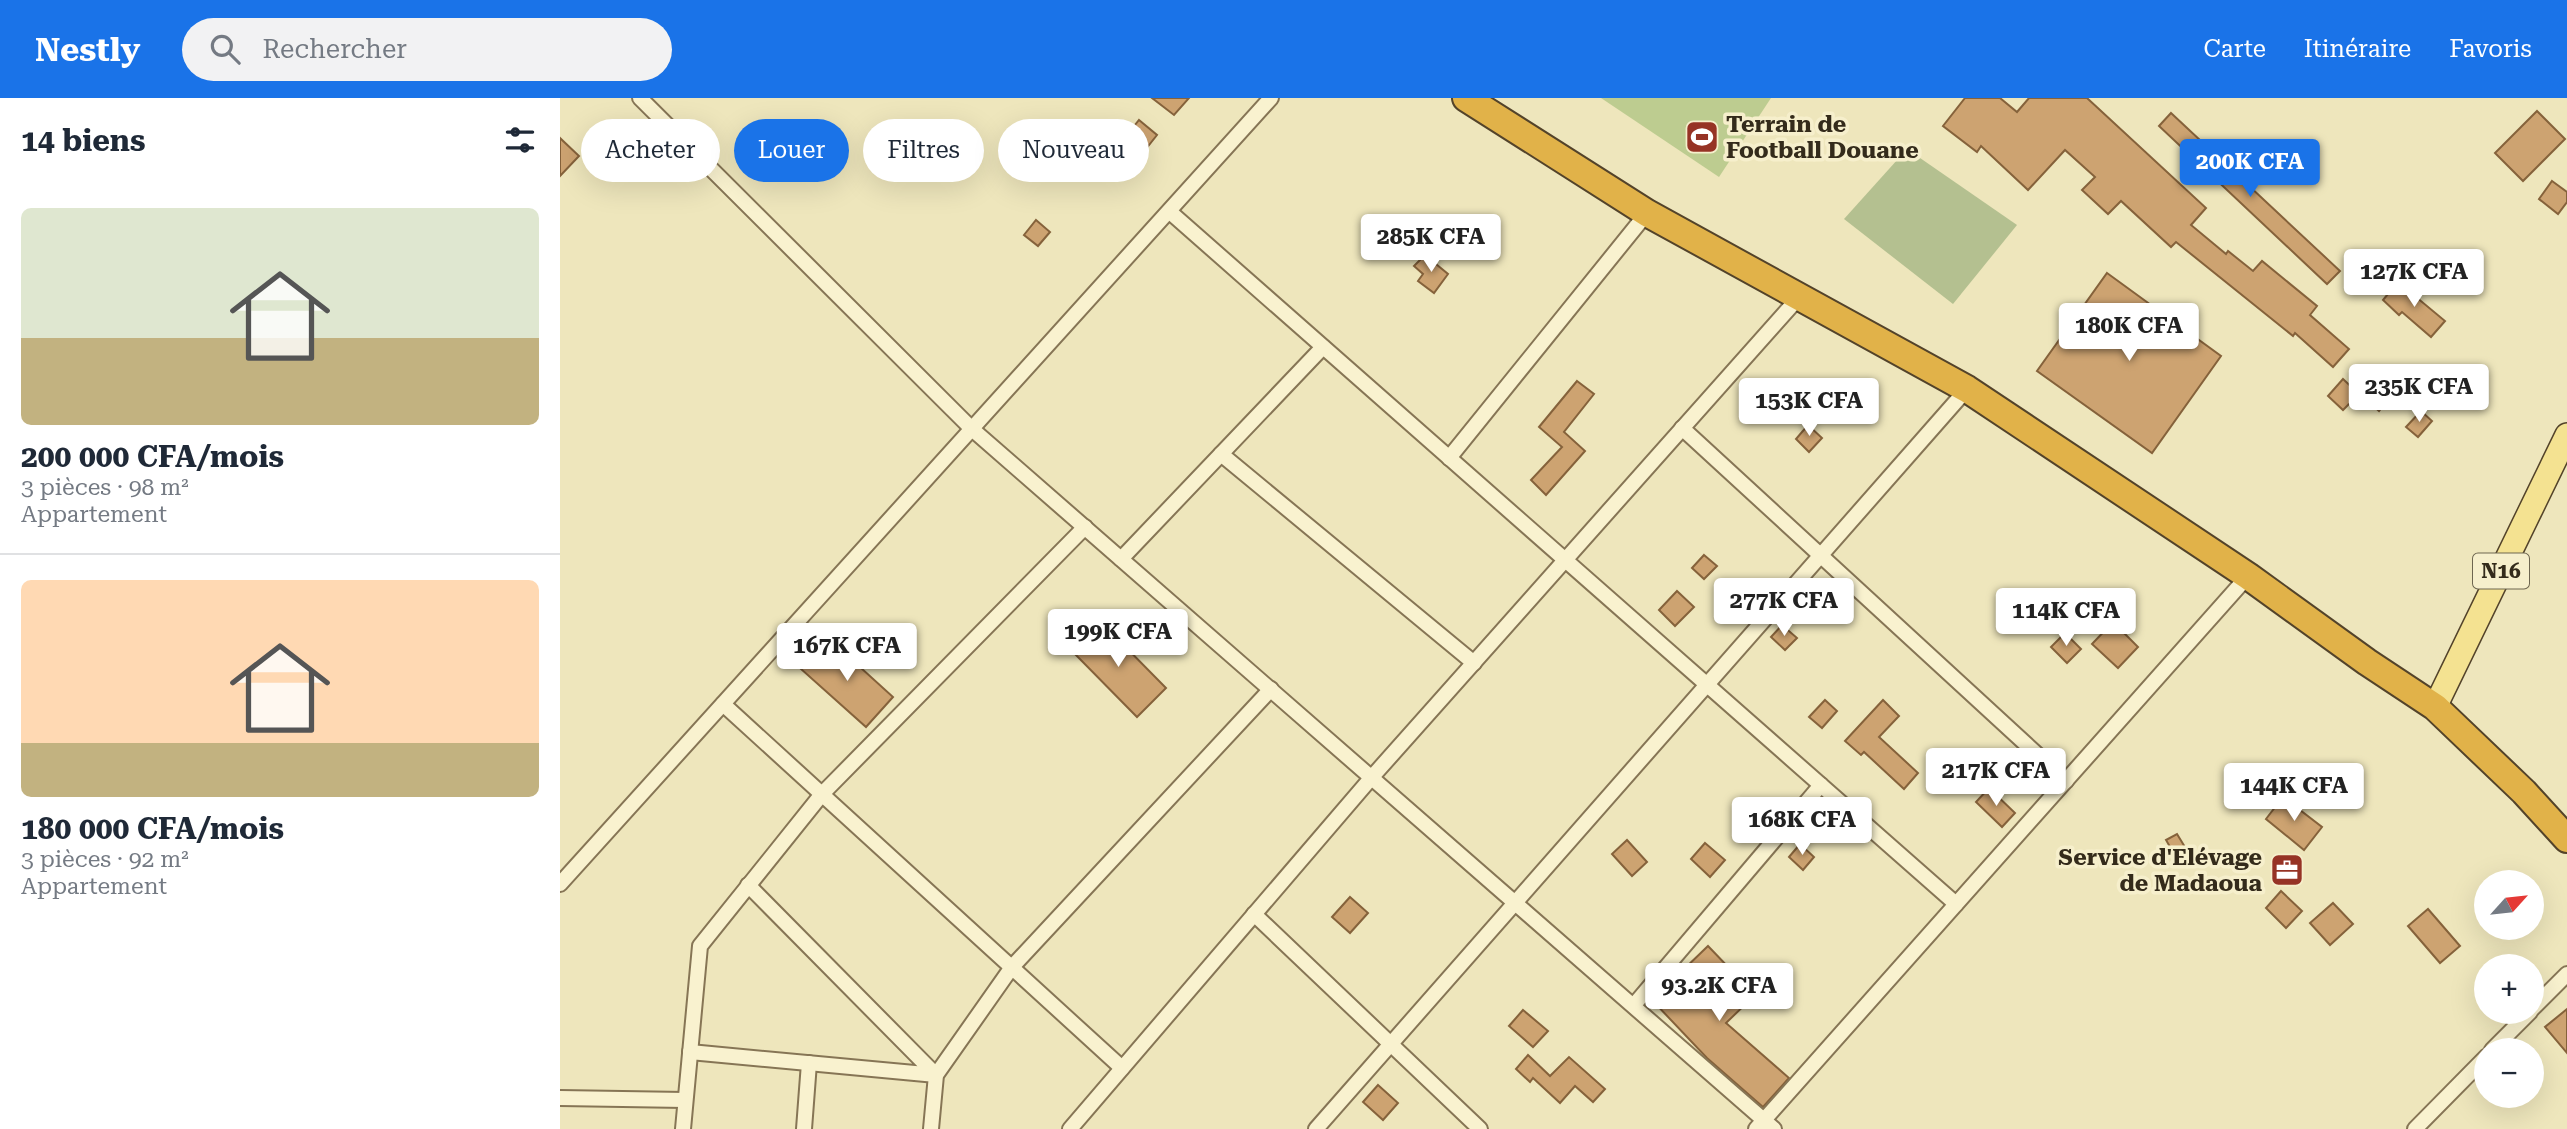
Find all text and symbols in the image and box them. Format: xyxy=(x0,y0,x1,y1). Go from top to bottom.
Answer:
search box xyxy=(182,18,672,81)
text: Nestly xyxy=(35,30,140,69)
icon: search xyxy=(206,30,244,68)
text: Rechercher xyxy=(262,34,407,64)
text: Carte xyxy=(2204,35,2266,63)
text: Itinéraire xyxy=(2304,35,2411,63)
text: Favoris xyxy=(2449,35,2532,63)
place label: Terrain de Football Douane xyxy=(1726,111,1919,164)
sports icon: Terrain de Football Douane xyxy=(1683,118,1721,156)
chip: Acheter xyxy=(581,119,720,182)
chip: Louer xyxy=(734,119,849,182)
chip: Filtres xyxy=(863,119,984,182)
chip: Nouveau xyxy=(998,119,1149,182)
icon: filters xyxy=(501,121,539,159)
text: 14 biens xyxy=(21,123,145,158)
pin: 200K CFA xyxy=(2178,140,2322,199)
text: 200K CFA xyxy=(2196,148,2304,175)
pin: 285K CFA xyxy=(1359,214,1503,274)
text: 285K CFA xyxy=(1377,223,1485,250)
pin: 127K CFA xyxy=(2342,250,2486,309)
icon: home xyxy=(217,253,343,379)
text: 127K CFA xyxy=(2360,258,2468,285)
pin: 180K CFA xyxy=(2057,303,2201,363)
text: 180K CFA xyxy=(2075,312,2183,339)
pin: 235K CFA xyxy=(2347,364,2491,424)
text: 235K CFA xyxy=(2365,373,2473,400)
pin: 153K CFA xyxy=(1737,378,1881,438)
text: 153K CFA xyxy=(1755,387,1863,414)
text: 200 000 CFA/mois xyxy=(21,439,284,474)
text: 3 pièces · 98 m² xyxy=(21,474,189,501)
text: Appartement xyxy=(21,501,167,528)
road number: N16 xyxy=(2473,554,2529,588)
pin: 277K CFA xyxy=(1712,578,1856,638)
text: 277K CFA xyxy=(1730,587,1838,614)
pin: 114K CFA xyxy=(1994,588,2138,648)
text: 114K CFA xyxy=(2012,597,2120,624)
pin: 199K CFA xyxy=(1046,610,1190,669)
text: 199K CFA xyxy=(1064,618,1172,645)
pin: 167K CFA xyxy=(775,624,919,683)
icon: home xyxy=(217,625,343,751)
text: 167K CFA xyxy=(793,632,901,659)
pin: 217K CFA xyxy=(1924,748,2068,808)
text: 217K CFA xyxy=(1942,757,2050,784)
pin: 144K CFA xyxy=(2222,764,2366,823)
text: 144K CFA xyxy=(2240,772,2348,799)
pin: 168K CFA xyxy=(1730,798,1874,857)
text: 168K CFA xyxy=(1748,806,1856,833)
text: 180 000 CFA/mois xyxy=(21,811,284,846)
place label: Service d'Elévage de Madaoua xyxy=(2058,844,2262,897)
text: 3 pièces · 92 m² xyxy=(21,846,189,873)
office icon: Service d'Elévage de Madaoua xyxy=(2268,851,2306,889)
north arrow xyxy=(2474,870,2544,940)
map controls xyxy=(2474,870,2544,1108)
text: Appartement xyxy=(21,873,167,900)
button: + xyxy=(2474,954,2544,1024)
pin: 93.2K CFA xyxy=(1639,964,1799,1023)
text: 93.2K CFA xyxy=(1661,972,1777,999)
button: − xyxy=(2474,1038,2544,1108)

